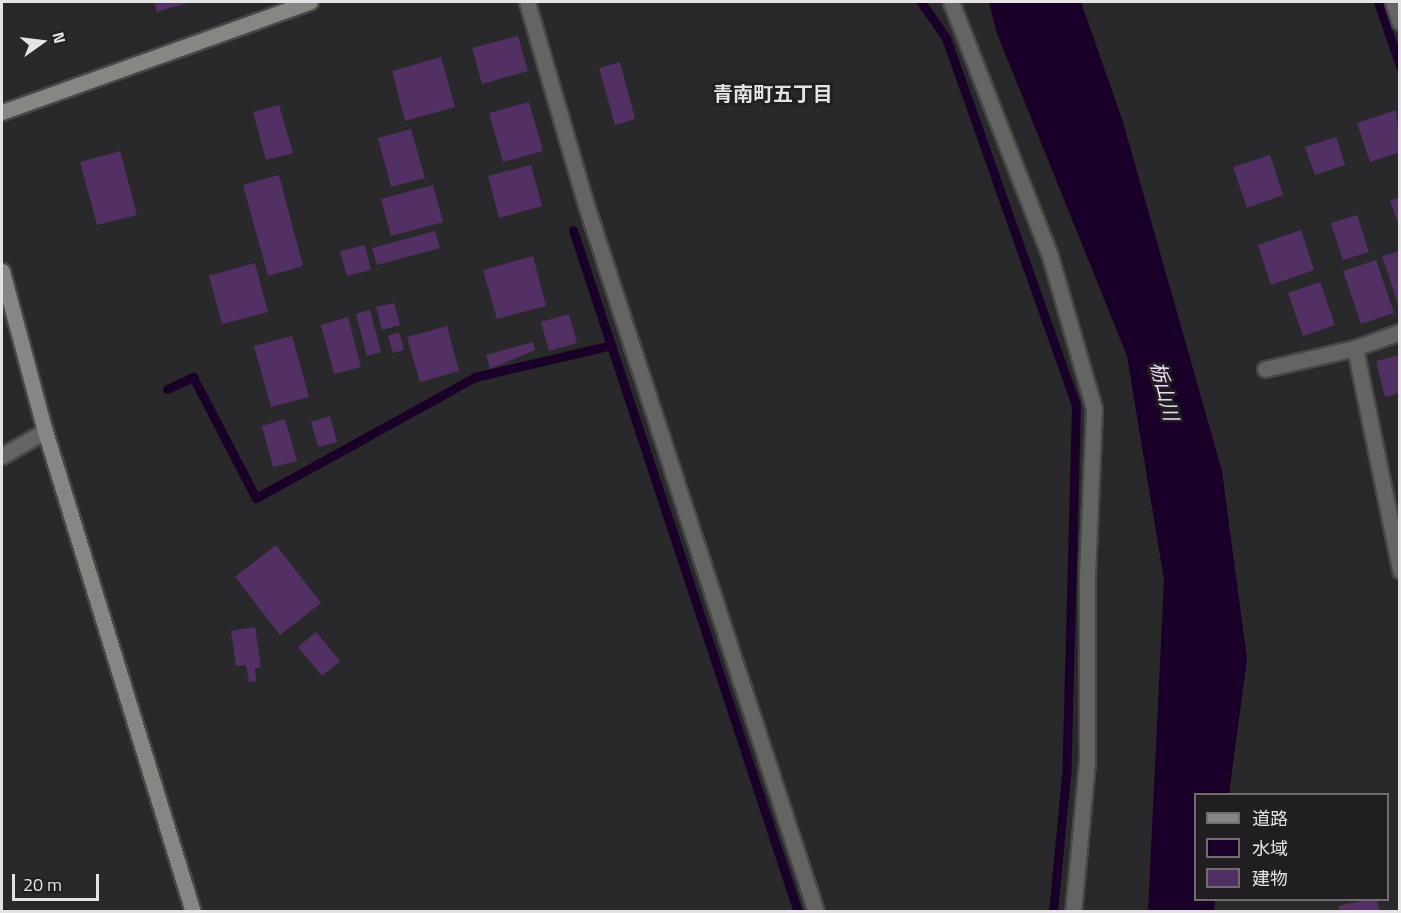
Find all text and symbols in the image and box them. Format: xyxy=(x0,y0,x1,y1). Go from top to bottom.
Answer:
north arrow xyxy=(12,12,72,72)
text: N xyxy=(46,29,72,46)
district label: 青南町五丁目 xyxy=(713,81,833,105)
water label: 栃山川 xyxy=(1146,359,1184,423)
legend xyxy=(1194,793,1389,901)
text: 道路 xyxy=(1252,805,1288,832)
text: 水域 xyxy=(1252,835,1288,862)
scale bar xyxy=(15,862,102,900)
text: 建物 xyxy=(1252,865,1288,892)
text: 20 m xyxy=(23,871,62,898)

